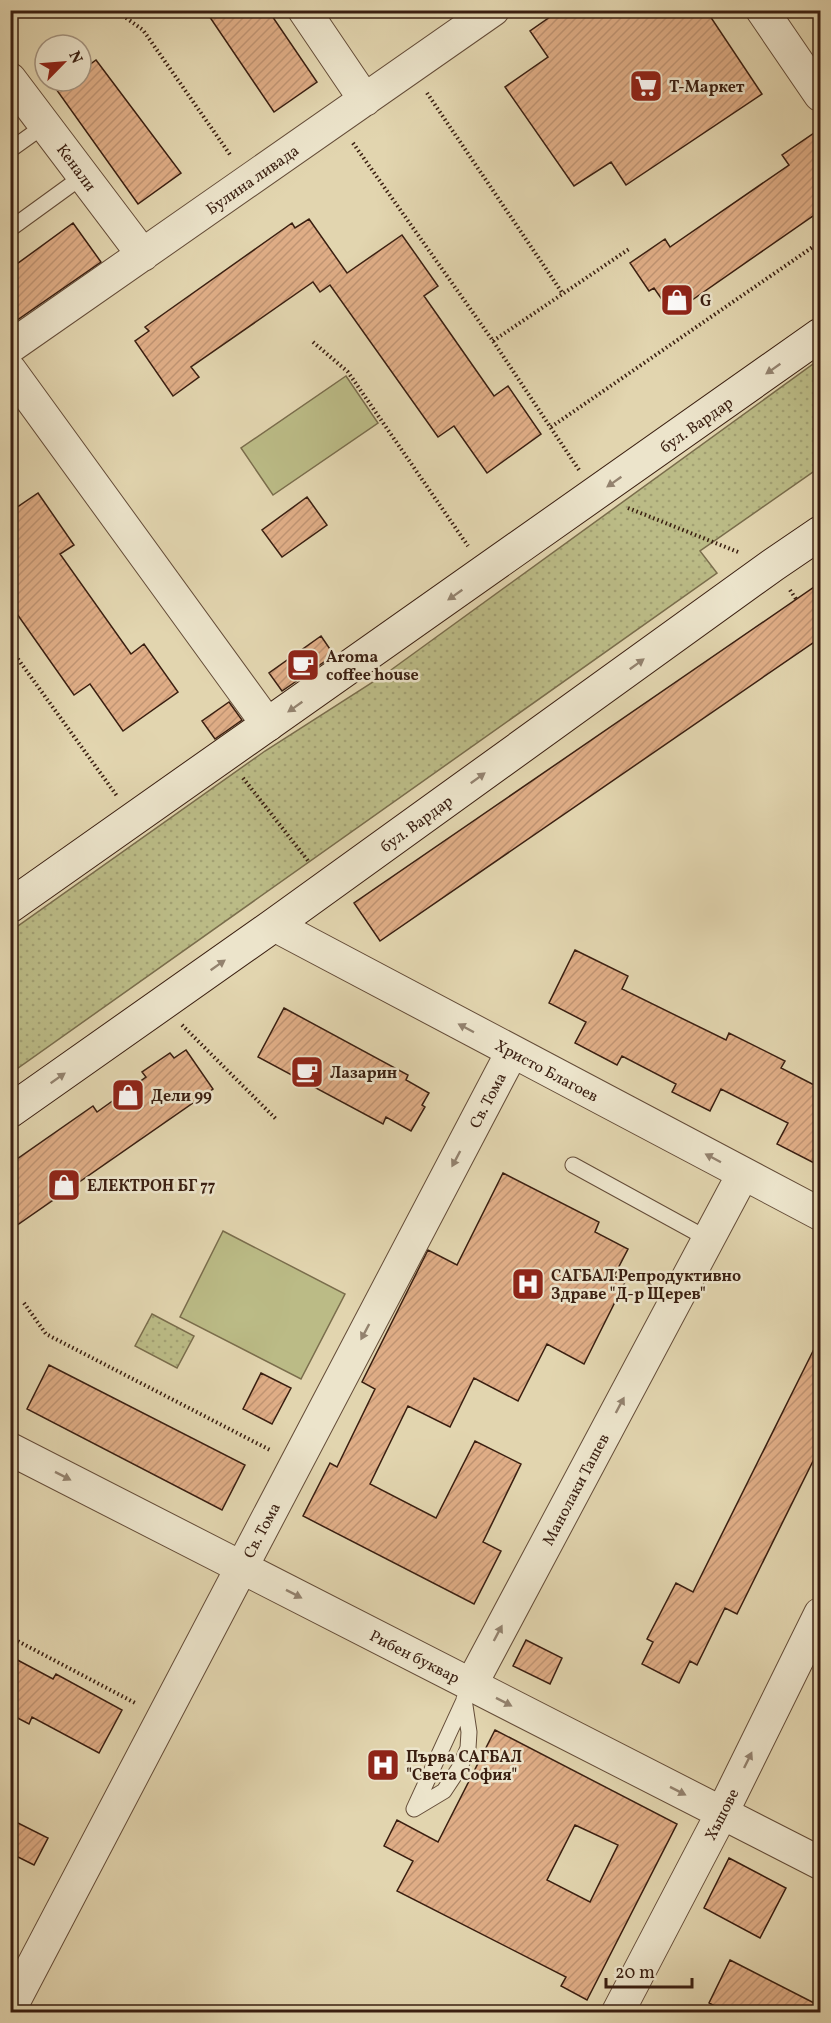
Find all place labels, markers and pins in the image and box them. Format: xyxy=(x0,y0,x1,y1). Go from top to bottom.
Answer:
supermarket icon: Т-Маркет xyxy=(628,68,664,104)
place label: Т-Маркет xyxy=(669,77,745,99)
shop icon: G xyxy=(659,282,695,318)
place label: G xyxy=(700,291,711,313)
cafe icon: Aroma coffee house xyxy=(285,647,321,683)
place label: Aroma coffee house xyxy=(326,647,419,687)
cafe icon: Лазарин xyxy=(289,1054,325,1090)
place label: Лазарин xyxy=(330,1063,397,1085)
shop icon: Дели 99 xyxy=(110,1077,146,1113)
place label: Дели 99 xyxy=(151,1086,212,1108)
shop icon: ЕЛЕКТРОН БГ 77 xyxy=(46,1167,82,1203)
place label: ЕЛЕКТРОН БГ 77 xyxy=(87,1176,216,1198)
hospital icon: САГБАЛ Репродуктивно Здраве "Д-р Щерев" xyxy=(510,1266,546,1302)
place label: САГБАЛ Репродуктивно Здраве "Д-р Щерев" xyxy=(551,1266,741,1306)
hospital icon: Първа САГБАЛ "Света София" xyxy=(365,1747,401,1783)
place label: Първа САГБАЛ "Света София" xyxy=(406,1747,522,1787)

